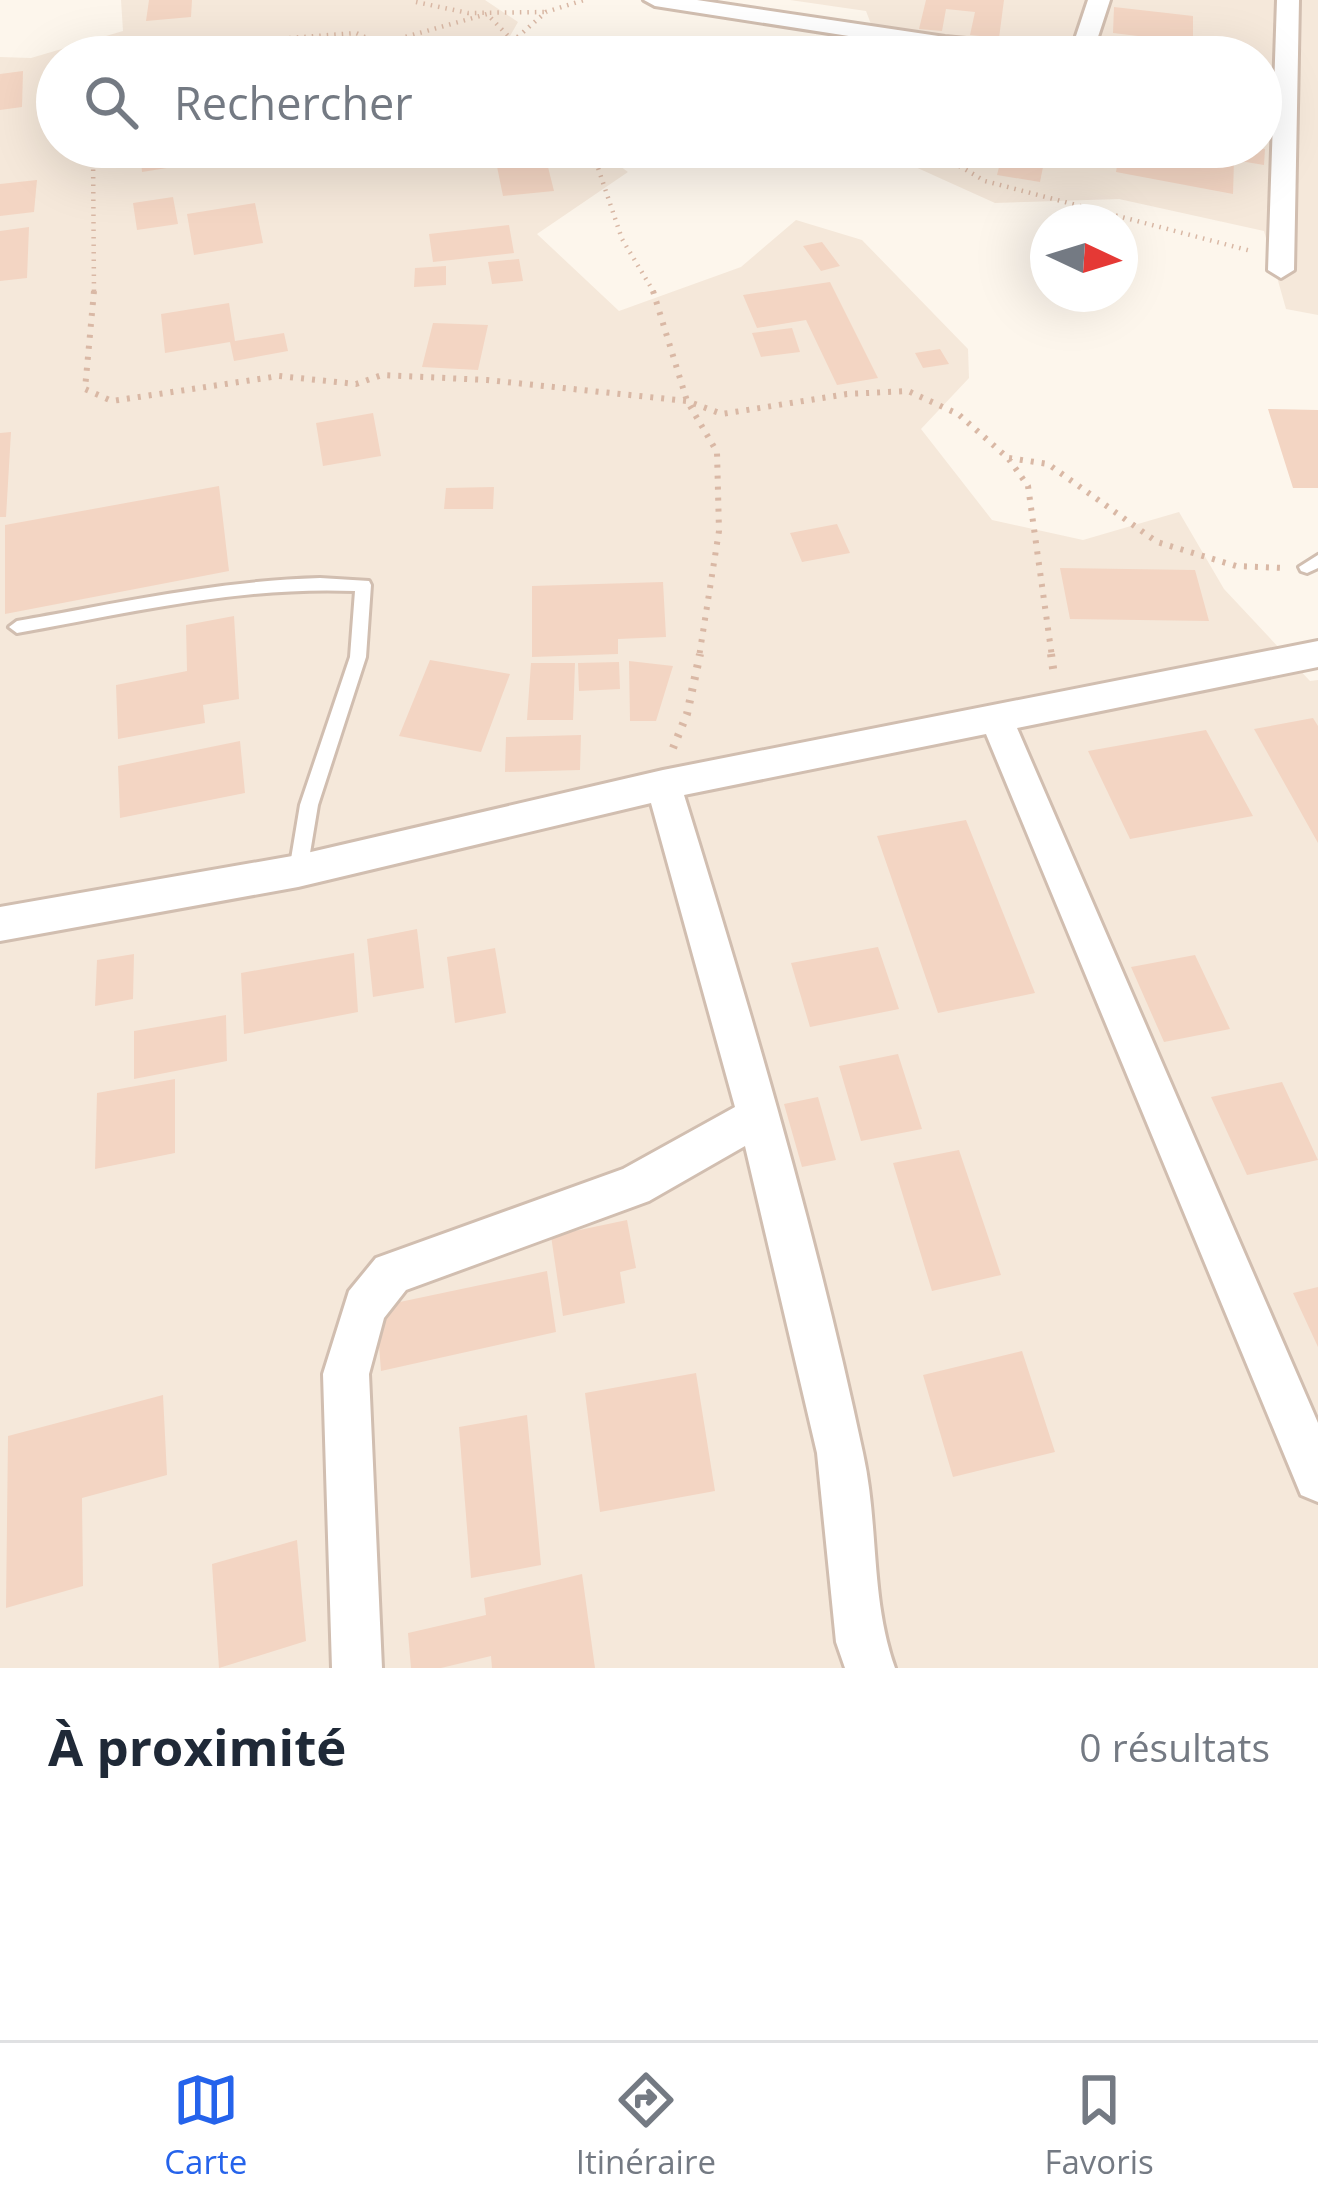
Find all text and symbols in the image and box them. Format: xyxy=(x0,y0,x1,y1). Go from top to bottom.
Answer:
search box xyxy=(36,36,1282,168)
icon: search xyxy=(78,69,144,135)
text: Rechercher xyxy=(174,72,413,133)
north arrow xyxy=(1030,204,1138,312)
text: À proximité xyxy=(48,1711,346,1781)
text: 0 résultats xyxy=(1079,1720,1270,1773)
tab: Carte xyxy=(164,2067,247,2184)
tab: Itinéraire xyxy=(576,2067,716,2184)
tab: Favoris xyxy=(1044,2067,1154,2184)

